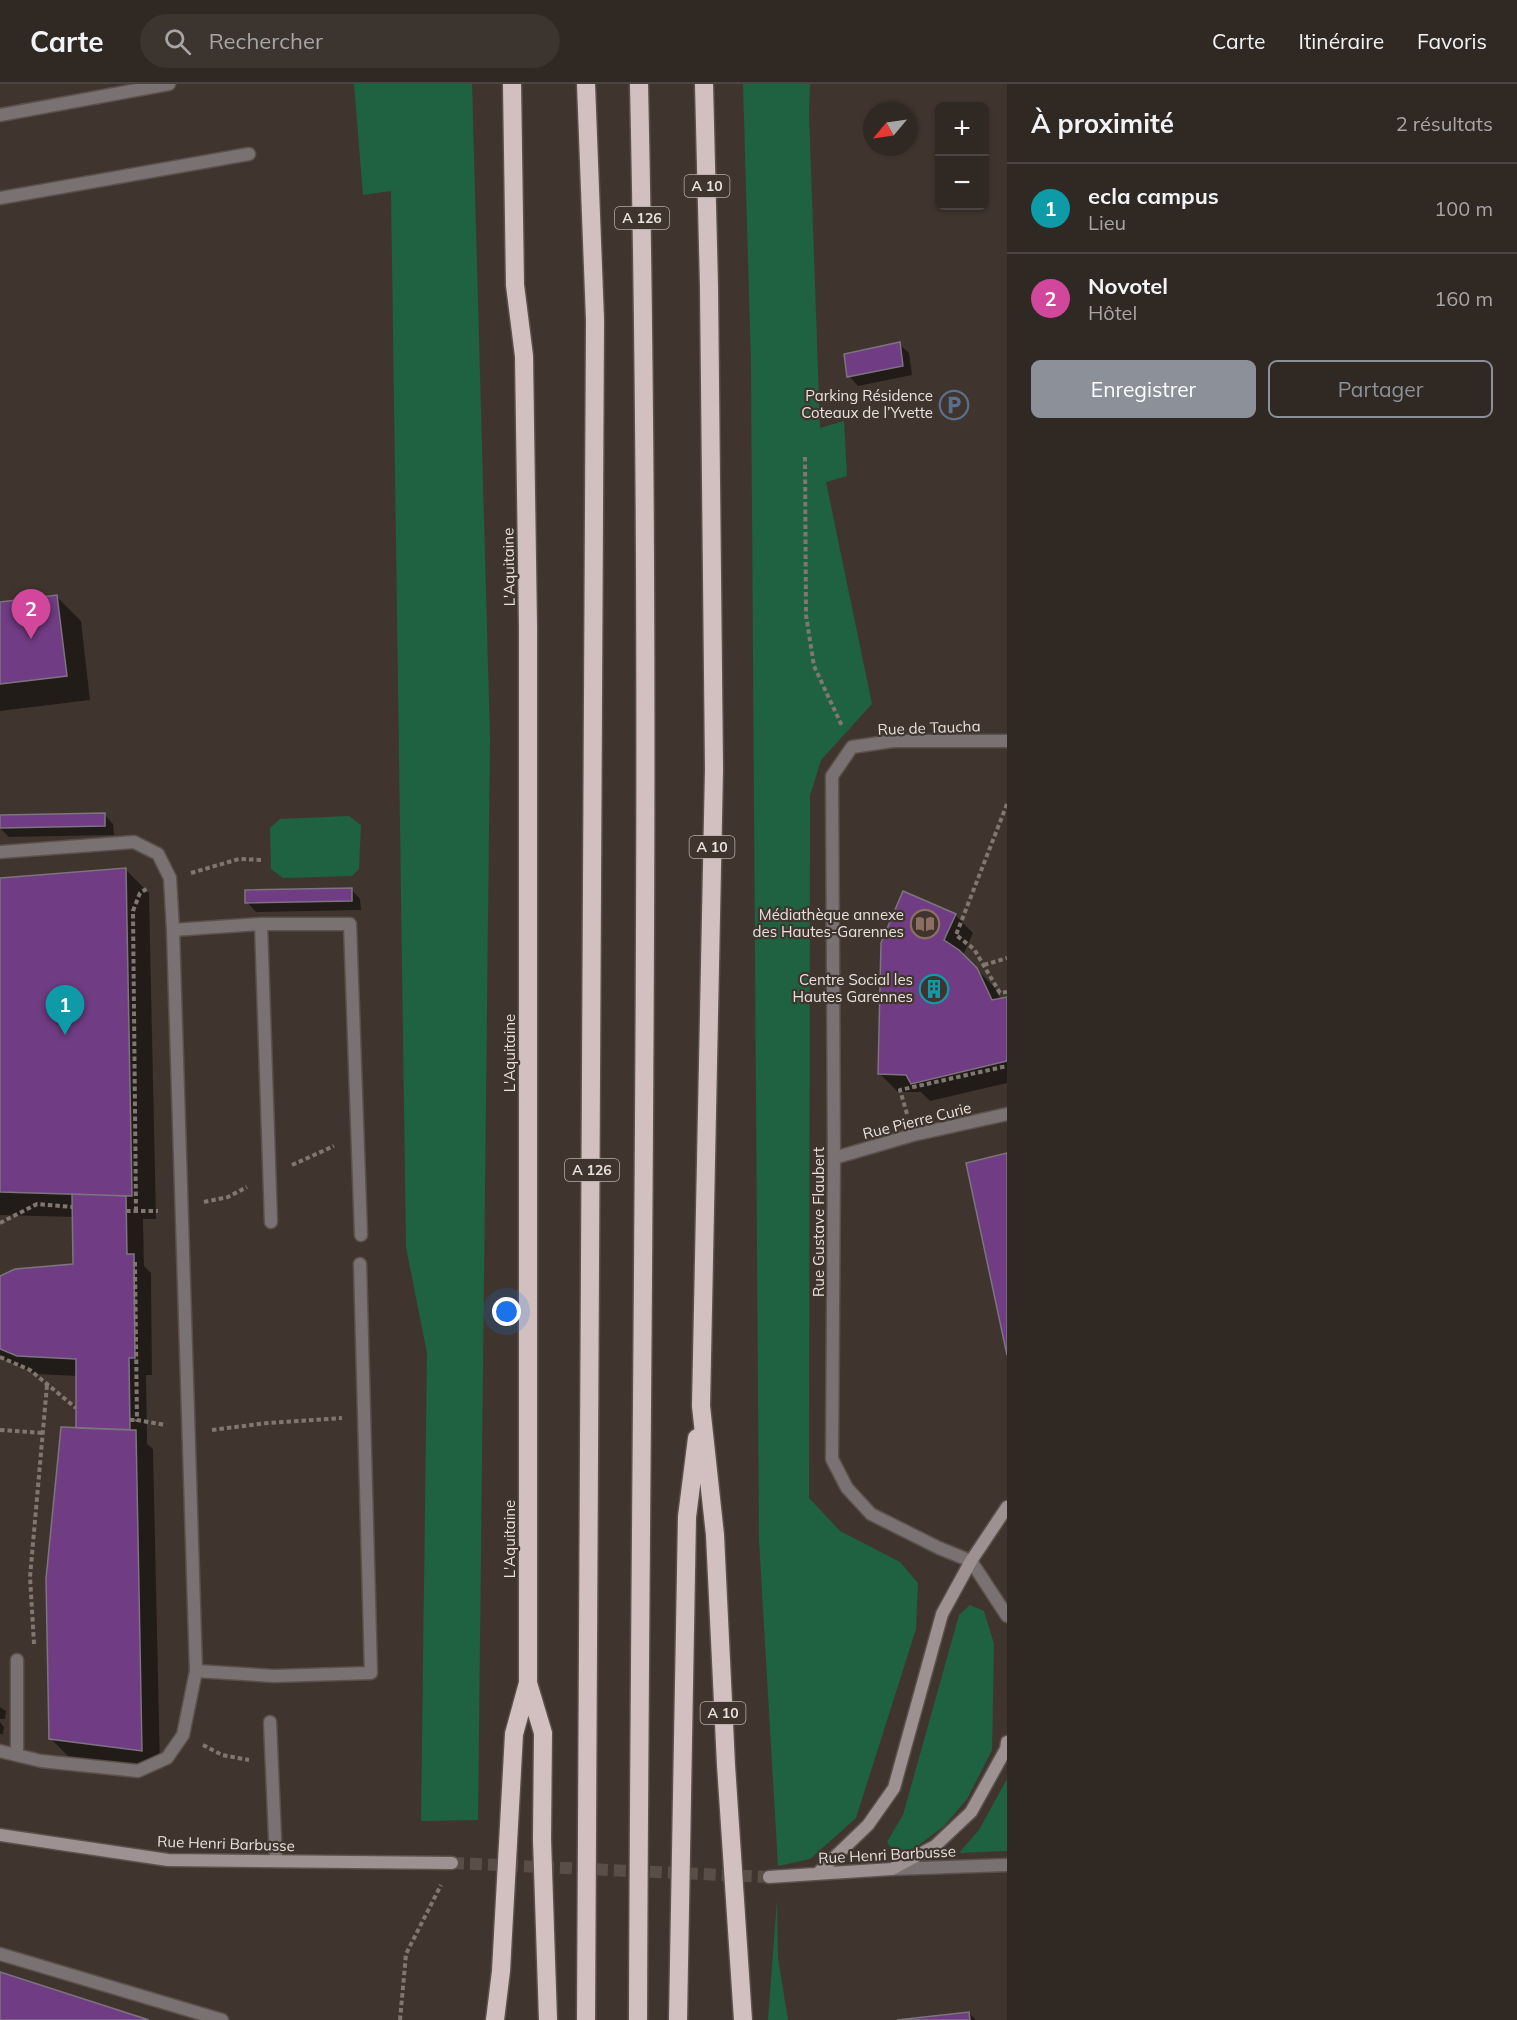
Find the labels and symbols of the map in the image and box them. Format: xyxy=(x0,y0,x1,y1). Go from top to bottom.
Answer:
north arrow xyxy=(863,102,917,156)
road number: A 10 xyxy=(684,175,730,197)
road number: A 126 xyxy=(615,207,669,229)
place label: Parking Résidence Coteaux de l’Yvette xyxy=(801,386,933,422)
parking icon: Parking Résidence Coteaux de l’Yvette xyxy=(938,389,970,421)
street label: L'Aquitaine xyxy=(498,528,519,606)
pin: 2 xyxy=(12,590,51,639)
street label: Rue de Taucha xyxy=(877,716,981,739)
road number: A 10 xyxy=(690,836,734,858)
place label: Médiathèque annexe des Hautes-Garennes xyxy=(752,905,904,941)
library icon: Médiathèque annexe des Hautes-Garennes xyxy=(909,908,941,940)
place label: Centre Social les Hautes Garennes xyxy=(793,970,913,1006)
building icon: Centre Social les Hautes Garennes xyxy=(918,973,950,1005)
pin: 1 xyxy=(46,986,84,1035)
street label: L'Aquitaine xyxy=(500,1014,519,1092)
street label: Rue Pierre Curie xyxy=(861,1098,973,1143)
street label: Rue Gustave Flaubert xyxy=(809,1147,828,1297)
road number: A 126 xyxy=(565,1159,619,1181)
your location xyxy=(492,1297,521,1326)
street label: L'Aquitaine xyxy=(500,1500,519,1578)
road number: A 10 xyxy=(700,1702,746,1724)
street label: Rue Henri Barbusse xyxy=(157,1832,295,1855)
street label: Rue Henri Barbusse xyxy=(818,1841,956,1868)

